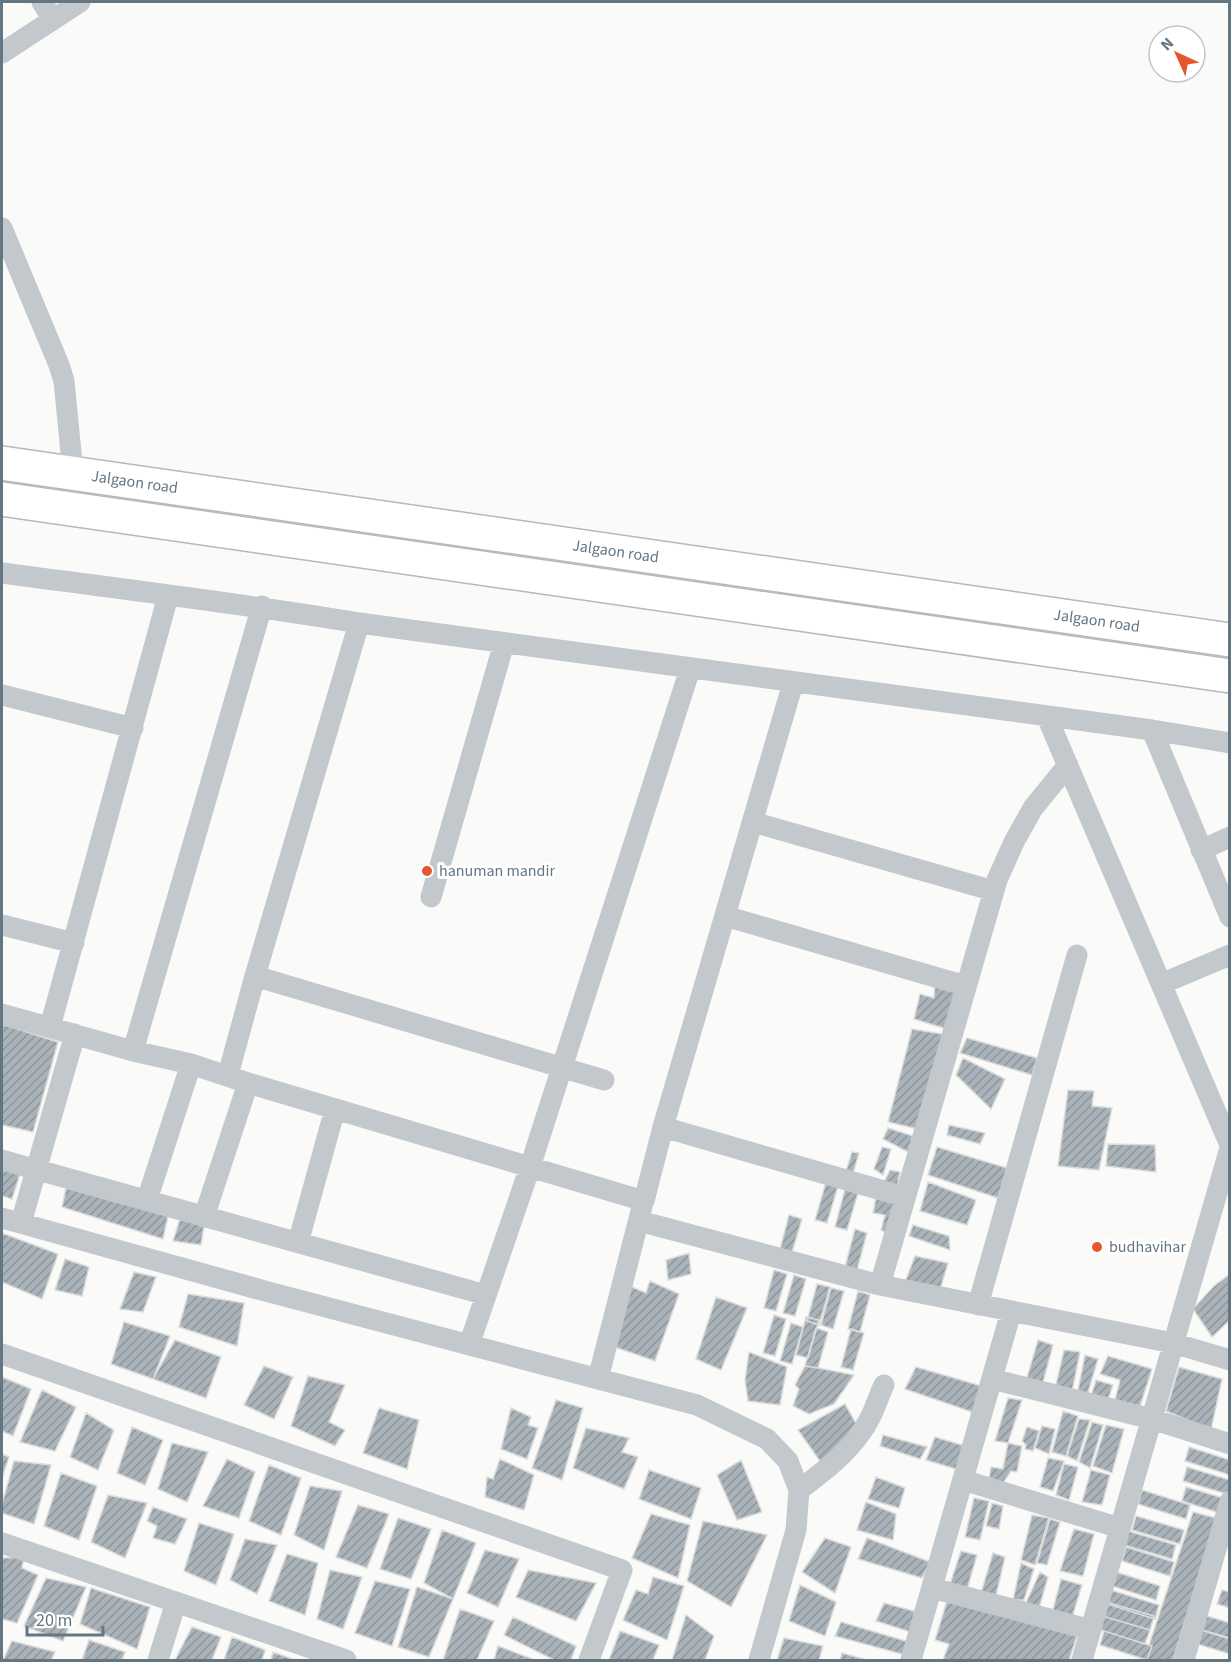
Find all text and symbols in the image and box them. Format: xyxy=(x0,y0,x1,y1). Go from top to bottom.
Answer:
north arrow xyxy=(1147,24,1207,84)
text: N xyxy=(1156,33,1179,56)
street label: Jalgaon road xyxy=(90,465,179,499)
street label: Jalgaon road xyxy=(571,534,660,569)
street label: Jalgaon road xyxy=(1052,604,1141,638)
place label: hanuman mandir xyxy=(439,860,555,882)
marker: hanuman mandir xyxy=(420,864,434,878)
place label: budhavihar xyxy=(1109,1236,1186,1258)
marker: budhavihar xyxy=(1090,1240,1104,1254)
scale bar xyxy=(27,1599,104,1637)
text: 20 m xyxy=(36,1608,72,1633)

